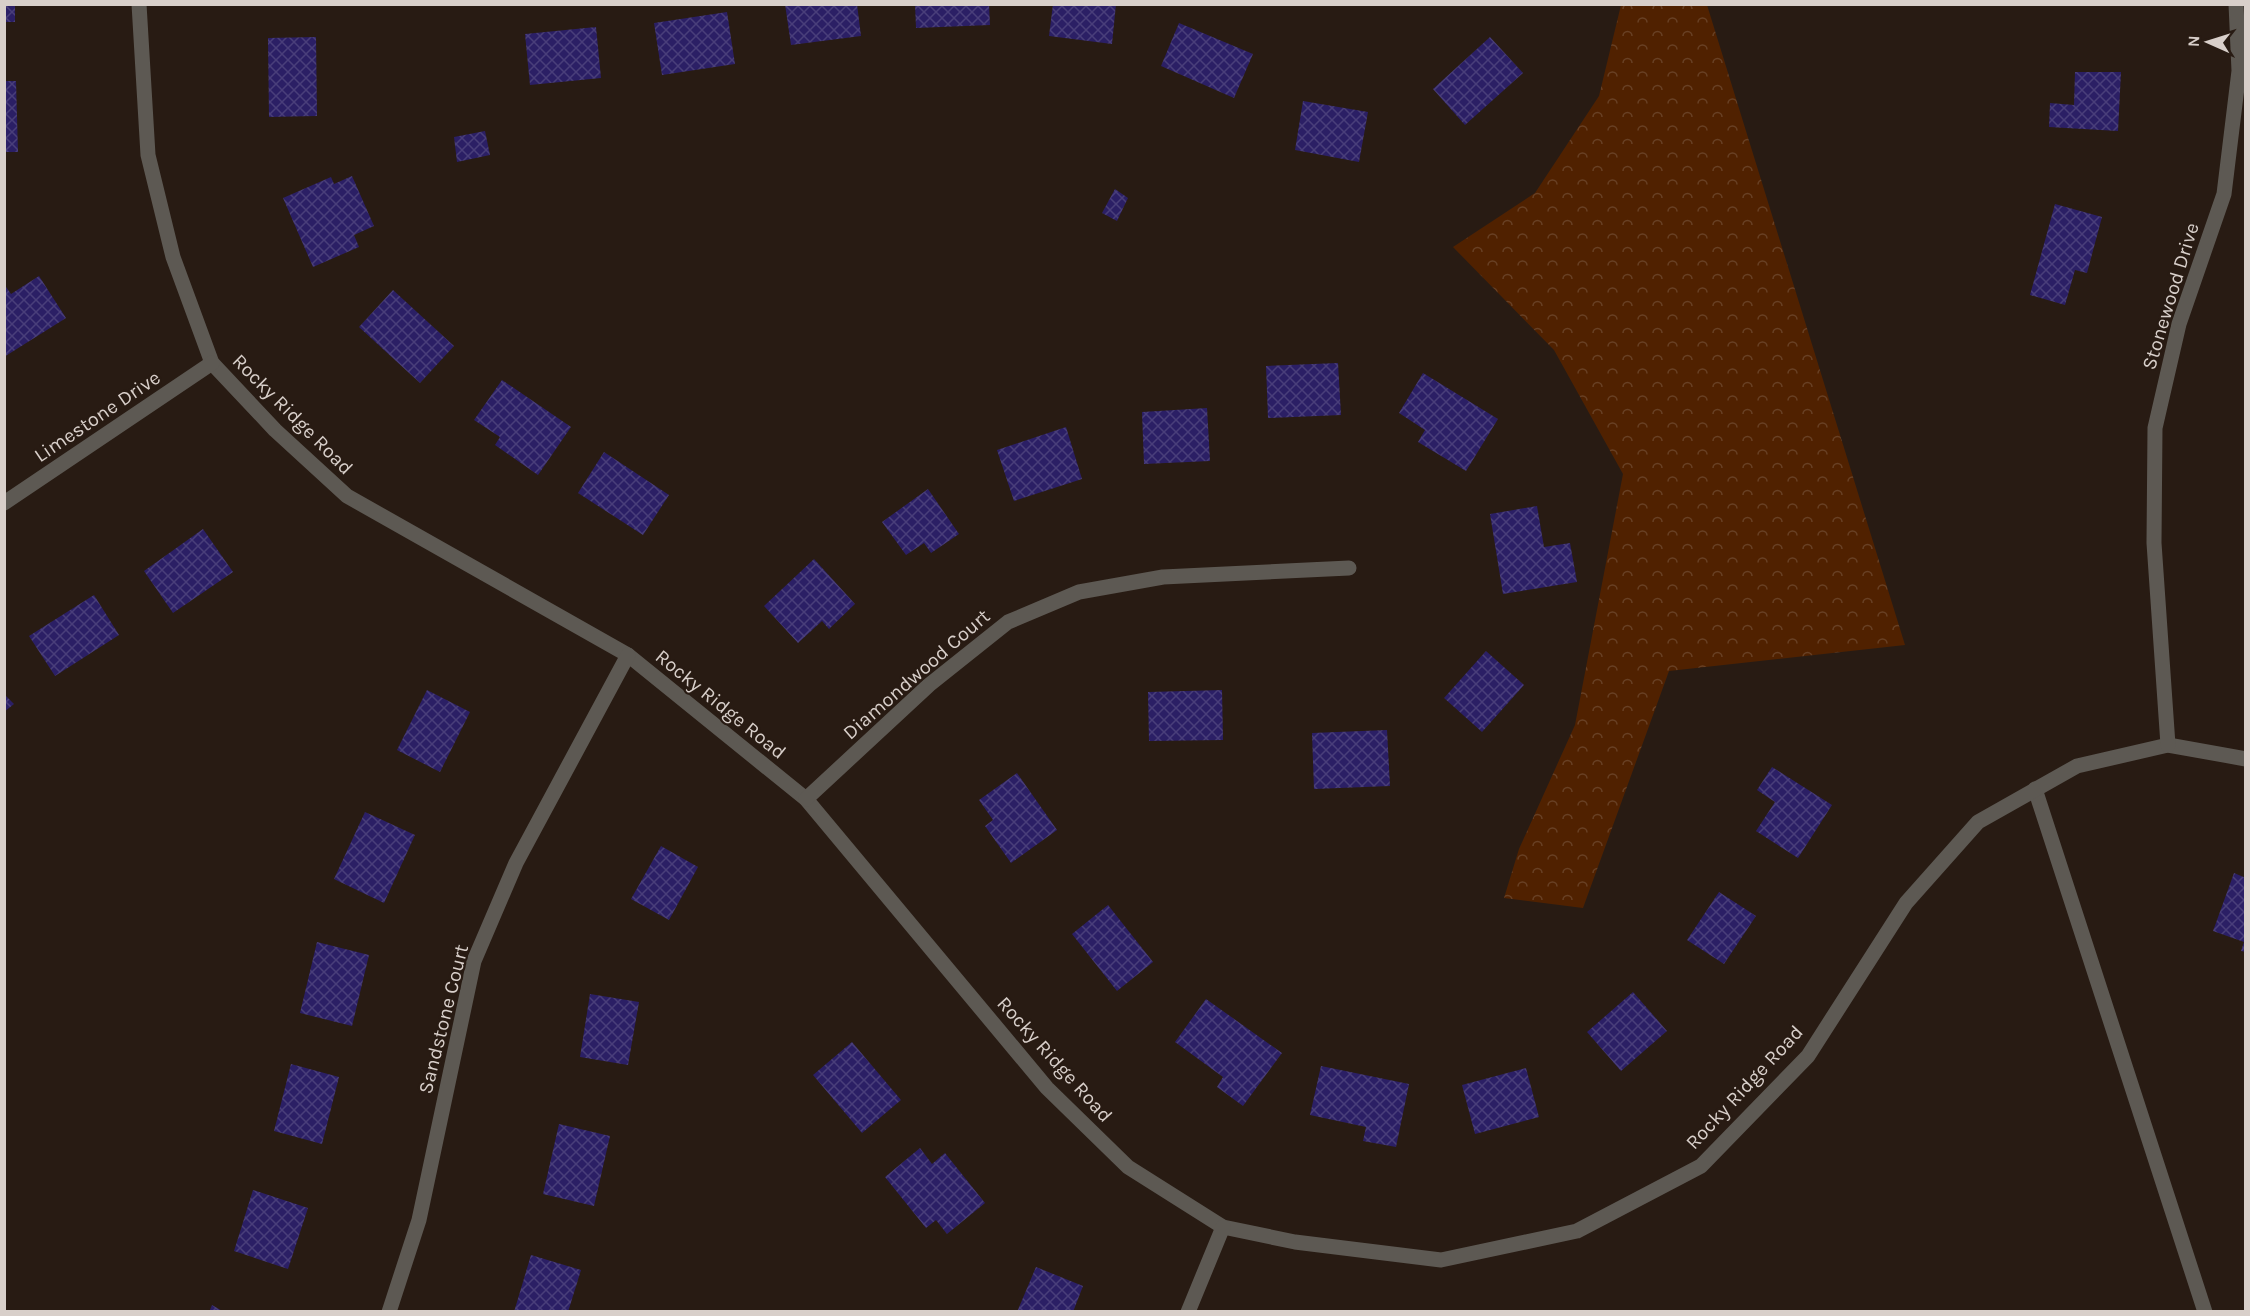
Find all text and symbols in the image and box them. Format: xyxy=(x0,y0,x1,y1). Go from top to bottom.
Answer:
north arrow xyxy=(2178,12,2238,72)
text: N xyxy=(2184,35,2203,47)
street label: Stonewood Drive xyxy=(2137,220,2204,372)
street label: Rocky Ridge Road xyxy=(228,349,358,479)
street label: Limestone Drive xyxy=(30,366,165,467)
street label: Diamondwood Court xyxy=(838,604,995,744)
street label: Rocky Ridge Road xyxy=(651,645,790,764)
street label: Sandstone Court xyxy=(414,942,473,1096)
street label: Rocky Ridge Road xyxy=(992,992,1117,1127)
street label: Rocky Ridge Road xyxy=(1681,1021,1808,1154)

